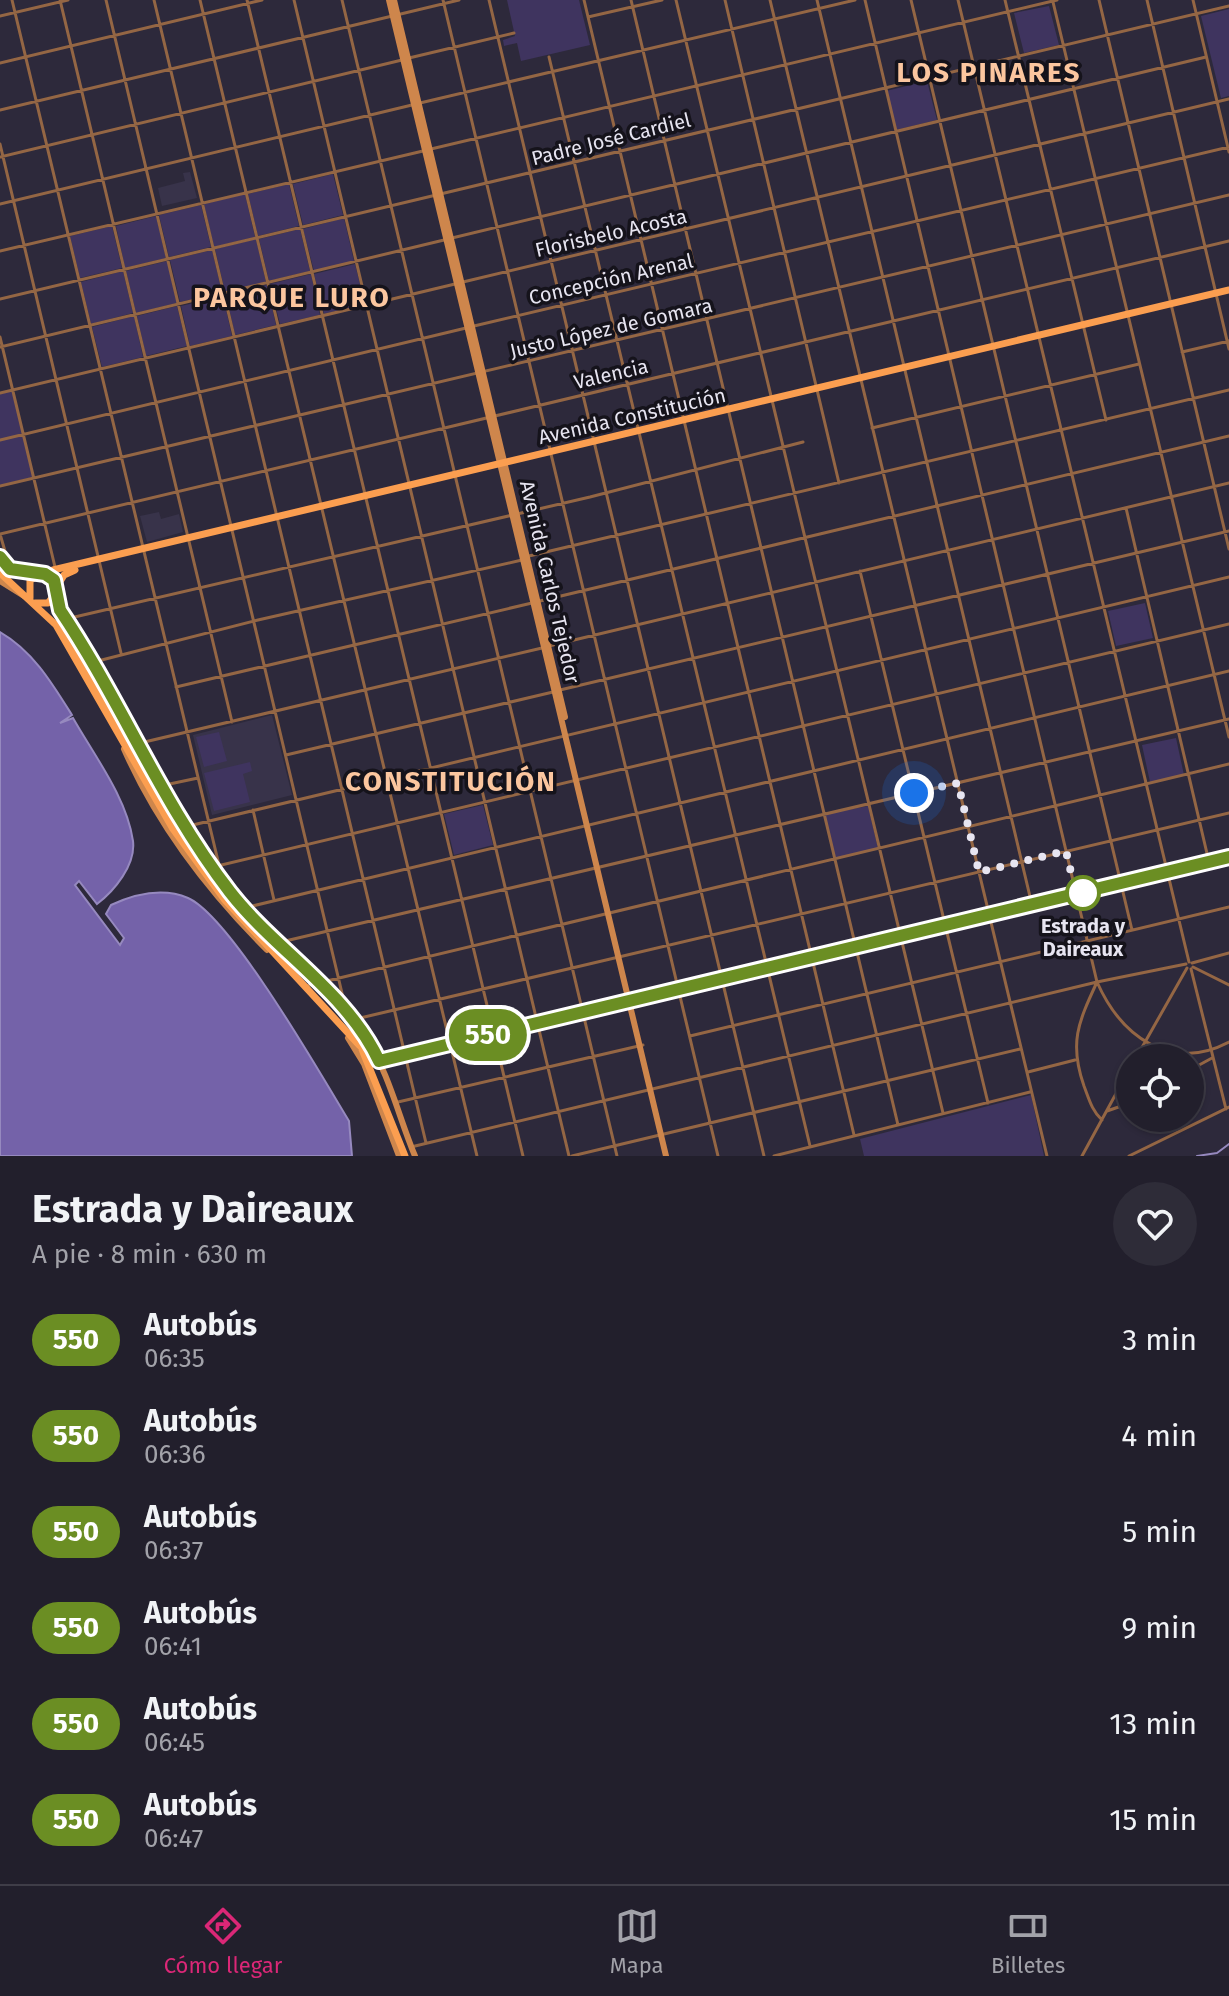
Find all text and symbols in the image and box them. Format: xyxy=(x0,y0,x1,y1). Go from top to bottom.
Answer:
district label: LOS PINARES xyxy=(896,56,1082,89)
street label: Padre José Cardiel xyxy=(529,108,693,170)
street label: Florisbelo Acosta xyxy=(533,204,689,262)
street label: Concepción Arenal xyxy=(527,248,696,310)
district label: PARQUE LURO xyxy=(193,281,391,314)
street label: Justo López de Gomara xyxy=(507,293,715,363)
street label: Valencia xyxy=(572,354,650,394)
street label: Avenida Constitución xyxy=(536,383,728,449)
street label: Avenida Carlos Tejedor xyxy=(515,478,585,686)
district label: CONSTITUCIÓN xyxy=(345,765,557,798)
your location xyxy=(894,773,934,813)
marker: Estrada y Daireaux xyxy=(1066,876,1100,910)
place label: Estrada y Daireaux xyxy=(1041,914,1126,961)
line badge: 550 xyxy=(442,1009,534,1061)
text: 550 xyxy=(465,1018,511,1051)
map controls xyxy=(1116,1044,1204,1132)
button: locate xyxy=(1116,1044,1204,1132)
button: heart xyxy=(1113,1182,1197,1266)
text: Estrada y Daireaux xyxy=(32,1186,353,1232)
text: A pie · 8 min · 630 m xyxy=(32,1239,267,1270)
text: Autobús xyxy=(144,1307,257,1343)
text: 3 min xyxy=(1122,1322,1197,1358)
text: 550 xyxy=(53,1323,99,1356)
text: 06:35 xyxy=(144,1343,205,1374)
text: Autobús xyxy=(144,1403,257,1439)
text: 4 min xyxy=(1121,1418,1197,1454)
text: 550 xyxy=(53,1419,99,1452)
text: 06:36 xyxy=(144,1439,206,1470)
text: Autobús xyxy=(144,1499,257,1535)
text: 5 min xyxy=(1122,1514,1197,1550)
text: 550 xyxy=(53,1515,99,1548)
text: 06:37 xyxy=(144,1535,203,1566)
text: Autobús xyxy=(144,1595,257,1631)
text: 9 min xyxy=(1122,1610,1197,1646)
text: 550 xyxy=(53,1611,99,1644)
text: 06:41 xyxy=(144,1631,202,1662)
text: Autobús xyxy=(144,1691,257,1727)
text: 13 min xyxy=(1109,1706,1197,1742)
text: 550 xyxy=(53,1707,99,1740)
text: 06:45 xyxy=(144,1727,205,1758)
text: Autobús xyxy=(144,1787,257,1823)
text: 15 min xyxy=(1109,1802,1197,1838)
text: 550 xyxy=(53,1803,99,1836)
text: 06:47 xyxy=(144,1823,203,1854)
tab: Cómo llegar xyxy=(164,1904,282,1979)
tab: Mapa xyxy=(610,1904,664,1979)
tab: Billetes xyxy=(991,1904,1065,1979)

